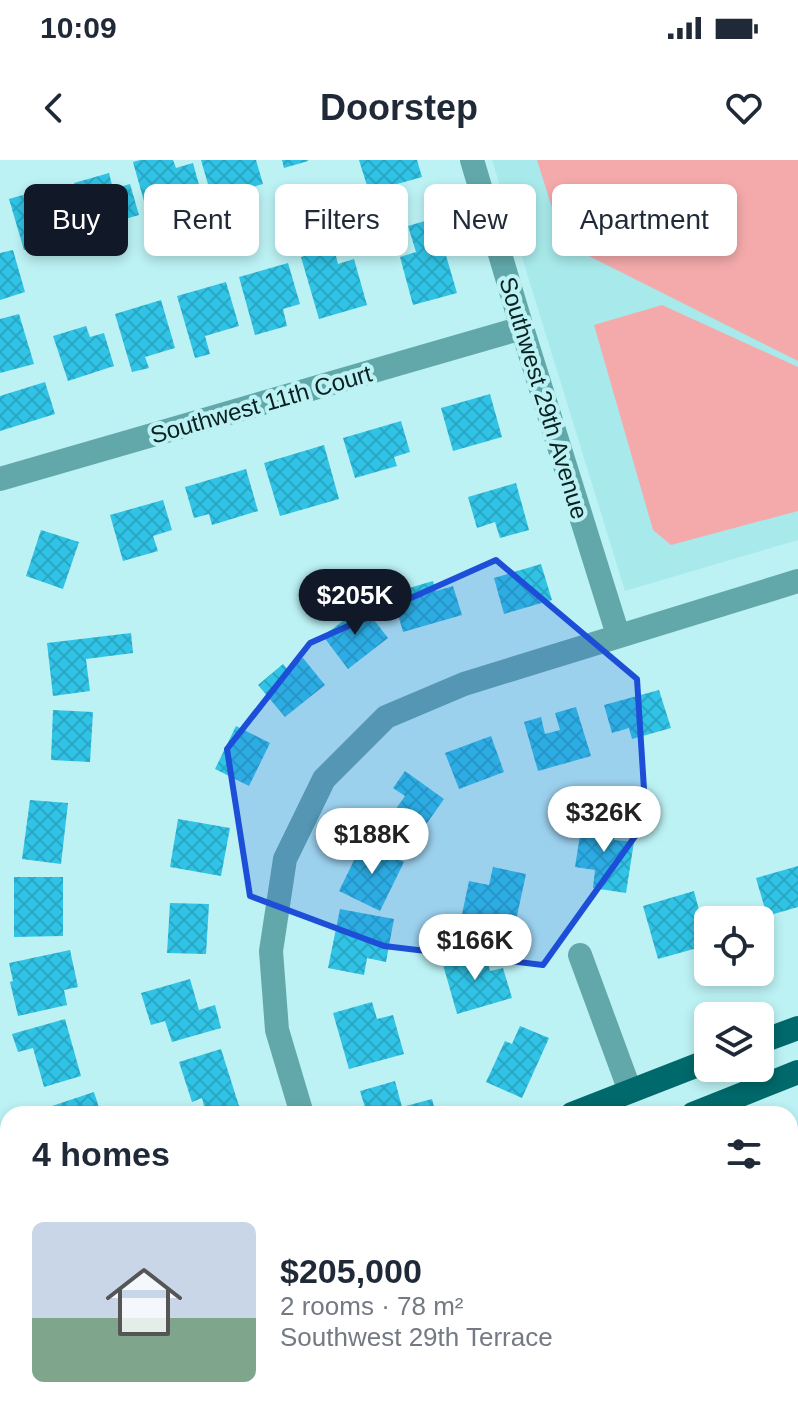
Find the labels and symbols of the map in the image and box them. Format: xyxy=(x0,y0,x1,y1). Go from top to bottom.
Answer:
street label: Southwest 29th Avenue xyxy=(494,274,594,522)
street label: Southwest 11th Court xyxy=(147,359,375,449)
pin: $205K xyxy=(299,569,411,637)
pin: $326K xyxy=(548,786,660,854)
pin: $188K xyxy=(316,808,428,876)
pin: $166K xyxy=(419,914,531,982)

